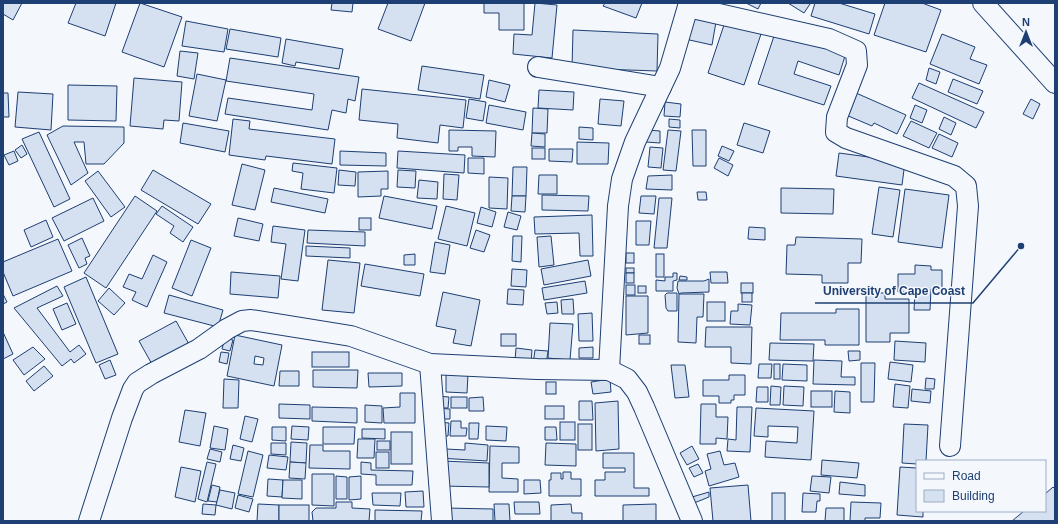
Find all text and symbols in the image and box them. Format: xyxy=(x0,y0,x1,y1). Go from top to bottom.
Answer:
north arrow xyxy=(1006,12,1046,52)
text: N xyxy=(1022,16,1030,28)
callout: University of Cape Coast xyxy=(815,279,973,303)
text: University of Cape Coast xyxy=(823,284,965,298)
legend xyxy=(916,460,1046,512)
text: Road xyxy=(952,469,981,483)
text: Building xyxy=(952,489,995,503)

